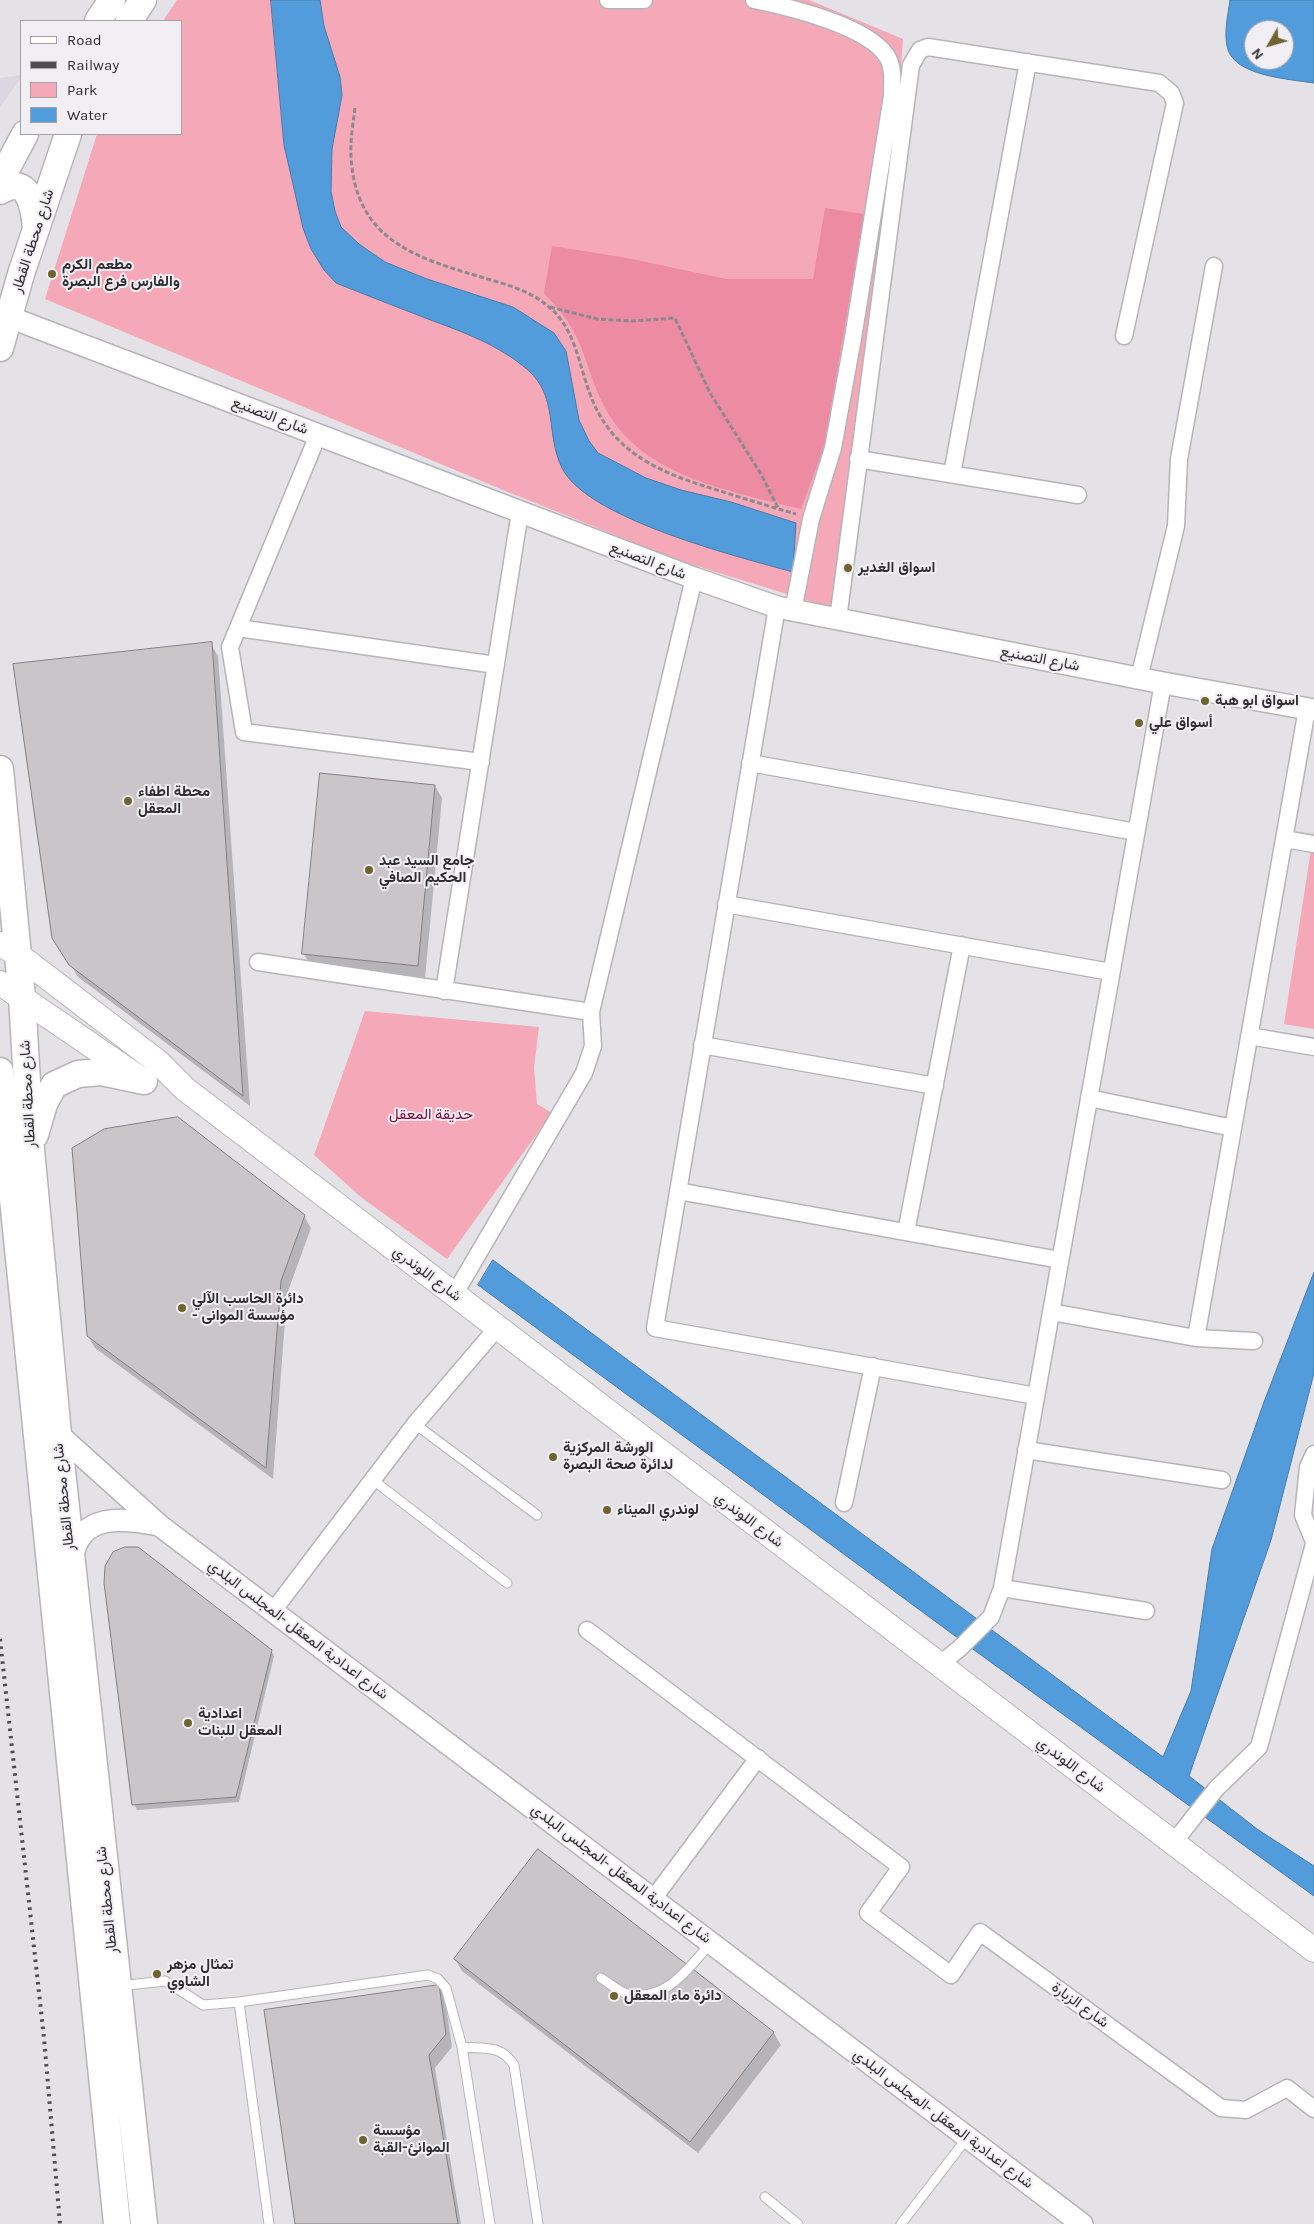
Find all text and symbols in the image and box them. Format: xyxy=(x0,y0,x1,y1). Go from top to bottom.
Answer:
legend xyxy=(20,20,182,135)
north arrow xyxy=(1244,20,1294,70)
text: Road xyxy=(67,31,102,49)
text: N xyxy=(1248,45,1267,63)
text: Railway xyxy=(67,56,119,74)
text: Park xyxy=(67,81,97,99)
text: Water xyxy=(67,106,107,124)
street label: شارع محطة القطار xyxy=(8,187,58,295)
place label: مطعم الكرم والفارس فرع البصرة xyxy=(62,256,180,291)
marker: مطعم الكرم والفارس فرع البصرة xyxy=(46,268,58,280)
street label: شارع التصنيع xyxy=(229,393,311,439)
street label: شارع التصنيع xyxy=(607,538,689,584)
place label: اسواق الغدير xyxy=(858,559,935,577)
marker: اسواق الغدير xyxy=(842,562,854,574)
street label: شارع التصنيع xyxy=(999,643,1081,675)
place label: اسواق ابو هبة xyxy=(1215,692,1299,710)
marker: اسواق ابو هبة xyxy=(1199,695,1211,707)
place label: أسواق علي xyxy=(1149,714,1213,732)
marker: أسواق علي xyxy=(1133,717,1145,729)
place label: محطة اطفاء المعقل xyxy=(138,783,210,818)
marker: محطة اطفاء المعقل xyxy=(122,795,134,807)
place label: جامع السيد عبد الحكيم الصافي xyxy=(379,852,474,887)
marker: جامع السيد عبد الحكيم الصافي xyxy=(363,864,375,876)
street label: شارع محطة القطار xyxy=(16,1040,40,1148)
park label: حديقة المعقل xyxy=(389,1106,473,1124)
street label: شارع اللوندري xyxy=(389,1242,465,1306)
place label: دائرة الحاسب الآلي - مؤسسة الموانى xyxy=(192,1290,304,1325)
marker: دائرة الحاسب الآلي - مؤسسة الموانى xyxy=(176,1302,188,1314)
place label: الورشة المركزية لدائرة صحة البصرة xyxy=(563,1439,673,1474)
street label: شارع محطة القطار xyxy=(49,1442,79,1552)
marker: الورشة المركزية لدائرة صحة البصرة xyxy=(547,1451,559,1463)
street label: شارع اللوندري xyxy=(711,1488,787,1552)
place label: لوندري الميناء xyxy=(617,1501,699,1519)
marker: لوندري الميناء xyxy=(601,1504,613,1516)
street label: شارع اعدادية المعقل -المجلس البلدي xyxy=(204,1556,392,1704)
place label: اعدادية المعقل للبنات xyxy=(198,1705,282,1740)
marker: اعدادية المعقل للبنات xyxy=(182,1717,194,1729)
street label: شارع اللوندري xyxy=(1033,1733,1109,1797)
street label: شارع اعدادية المعقل -المجلس البلدي xyxy=(527,1800,715,1948)
street label: شارع محطة القطار xyxy=(92,1845,122,1955)
place label: تمثال مزهر الشاوي xyxy=(167,1956,233,1991)
marker: تمثال مزهر الشاوي xyxy=(151,1968,163,1980)
street label: شارع الزبارة xyxy=(1048,1978,1112,2032)
place label: دائرة ماء المعقل xyxy=(624,1987,722,2005)
marker: دائرة ماء المعقل xyxy=(608,1990,620,2002)
street label: شارع اعدادية المعقل -المجلس البلدي xyxy=(849,2045,1037,2193)
place label: مؤسسة الموانئ-القبة xyxy=(373,2122,450,2157)
marker: مؤسسة الموانئ-القبة xyxy=(357,2134,369,2146)

